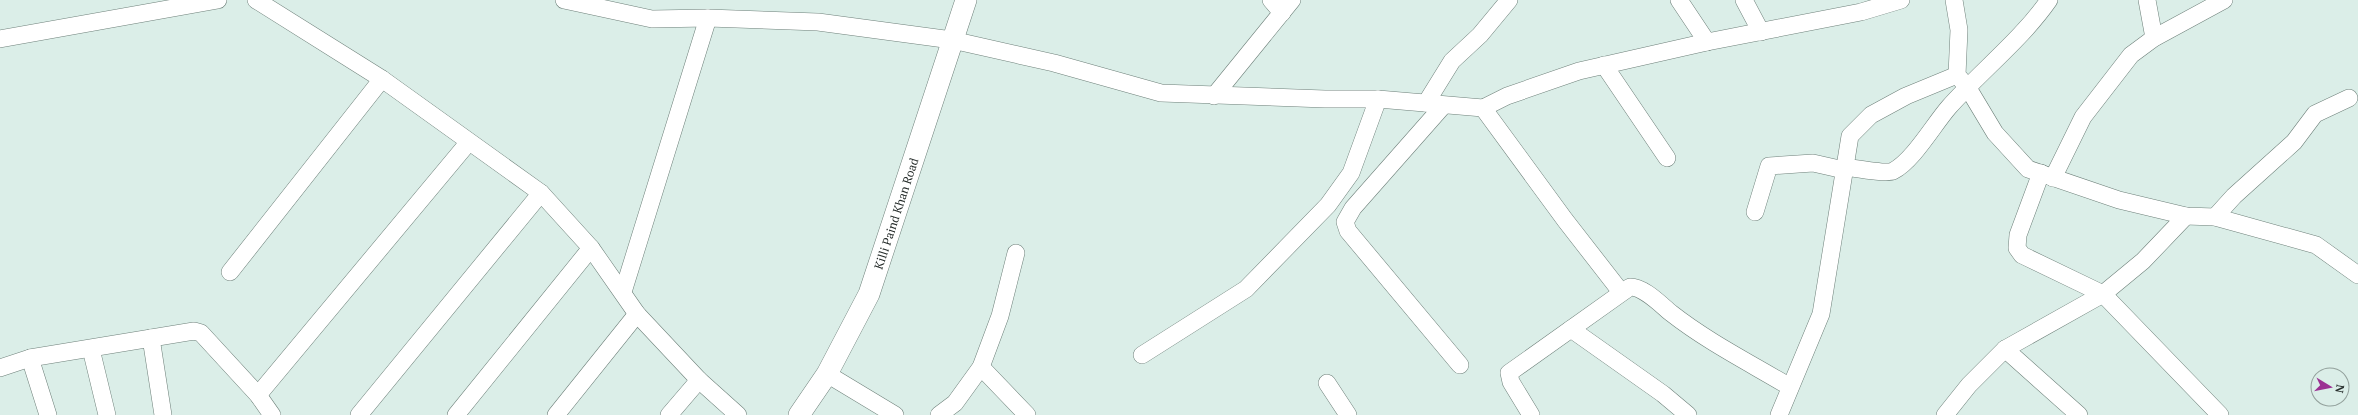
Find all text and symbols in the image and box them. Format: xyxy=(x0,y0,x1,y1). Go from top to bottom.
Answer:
street label: Killi Paind Khan Road xyxy=(870,155,921,271)
north arrow xyxy=(2310,367,2350,407)
text: N xyxy=(2332,383,2347,395)

